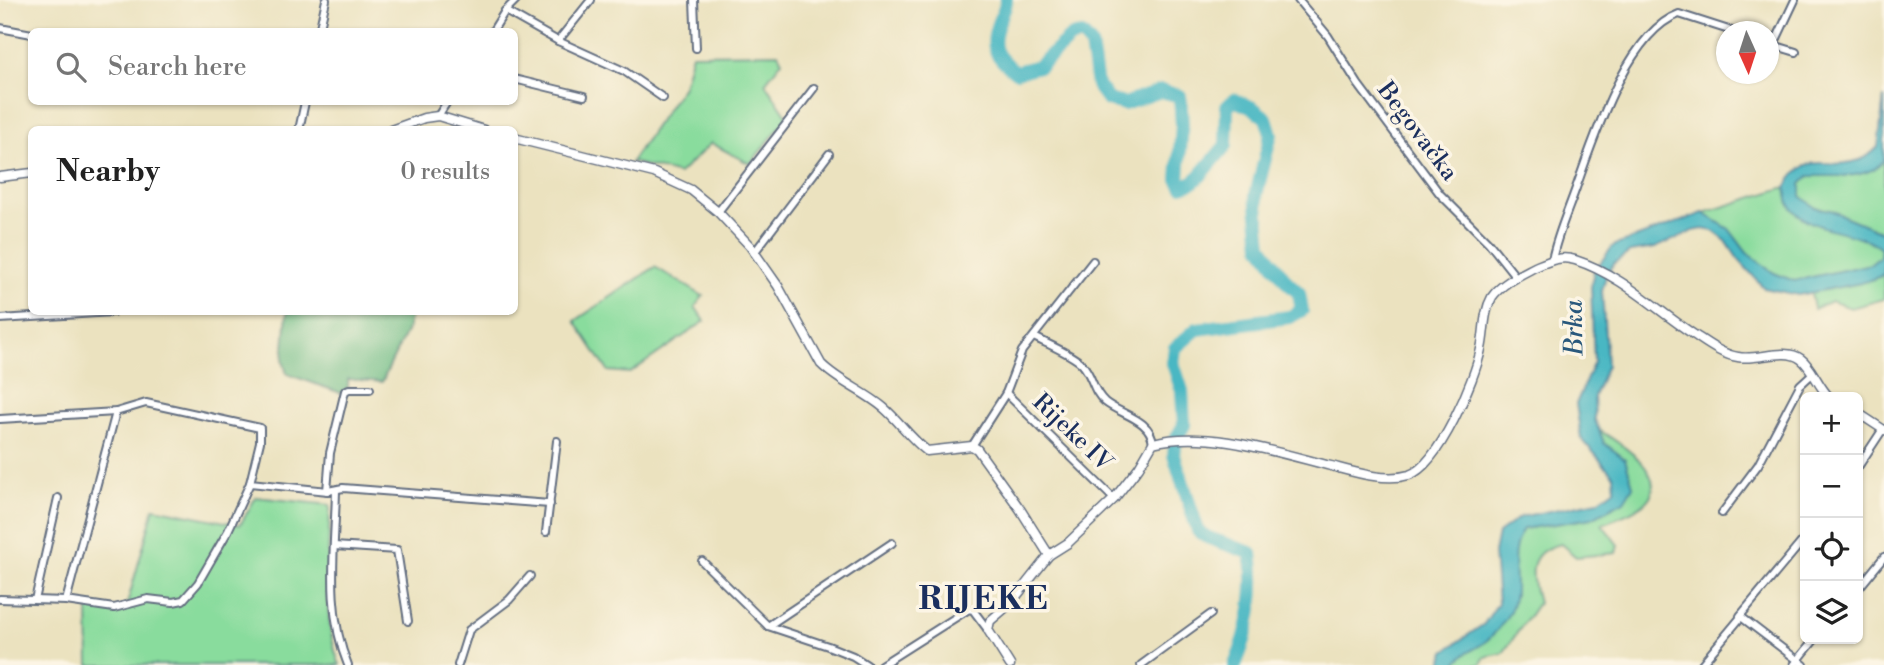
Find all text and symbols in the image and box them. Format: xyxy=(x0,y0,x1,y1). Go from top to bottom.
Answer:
north arrow xyxy=(1716,21,1779,84)
search box xyxy=(28,28,518,105)
icon: search xyxy=(52,48,90,86)
text: Search here xyxy=(108,51,247,83)
street label: Begovačka xyxy=(1370,75,1465,188)
text: Nearby xyxy=(56,153,160,191)
text: 0 results xyxy=(400,158,490,186)
water label: Brka xyxy=(1558,299,1591,357)
street label: Rijeke IV xyxy=(1026,387,1119,479)
map controls xyxy=(1800,392,1863,644)
button: + xyxy=(1800,392,1863,455)
button: − xyxy=(1800,455,1863,518)
button: locate xyxy=(1800,518,1863,581)
district label: RIJEKE xyxy=(919,579,1049,619)
button: layers xyxy=(1800,581,1863,644)

